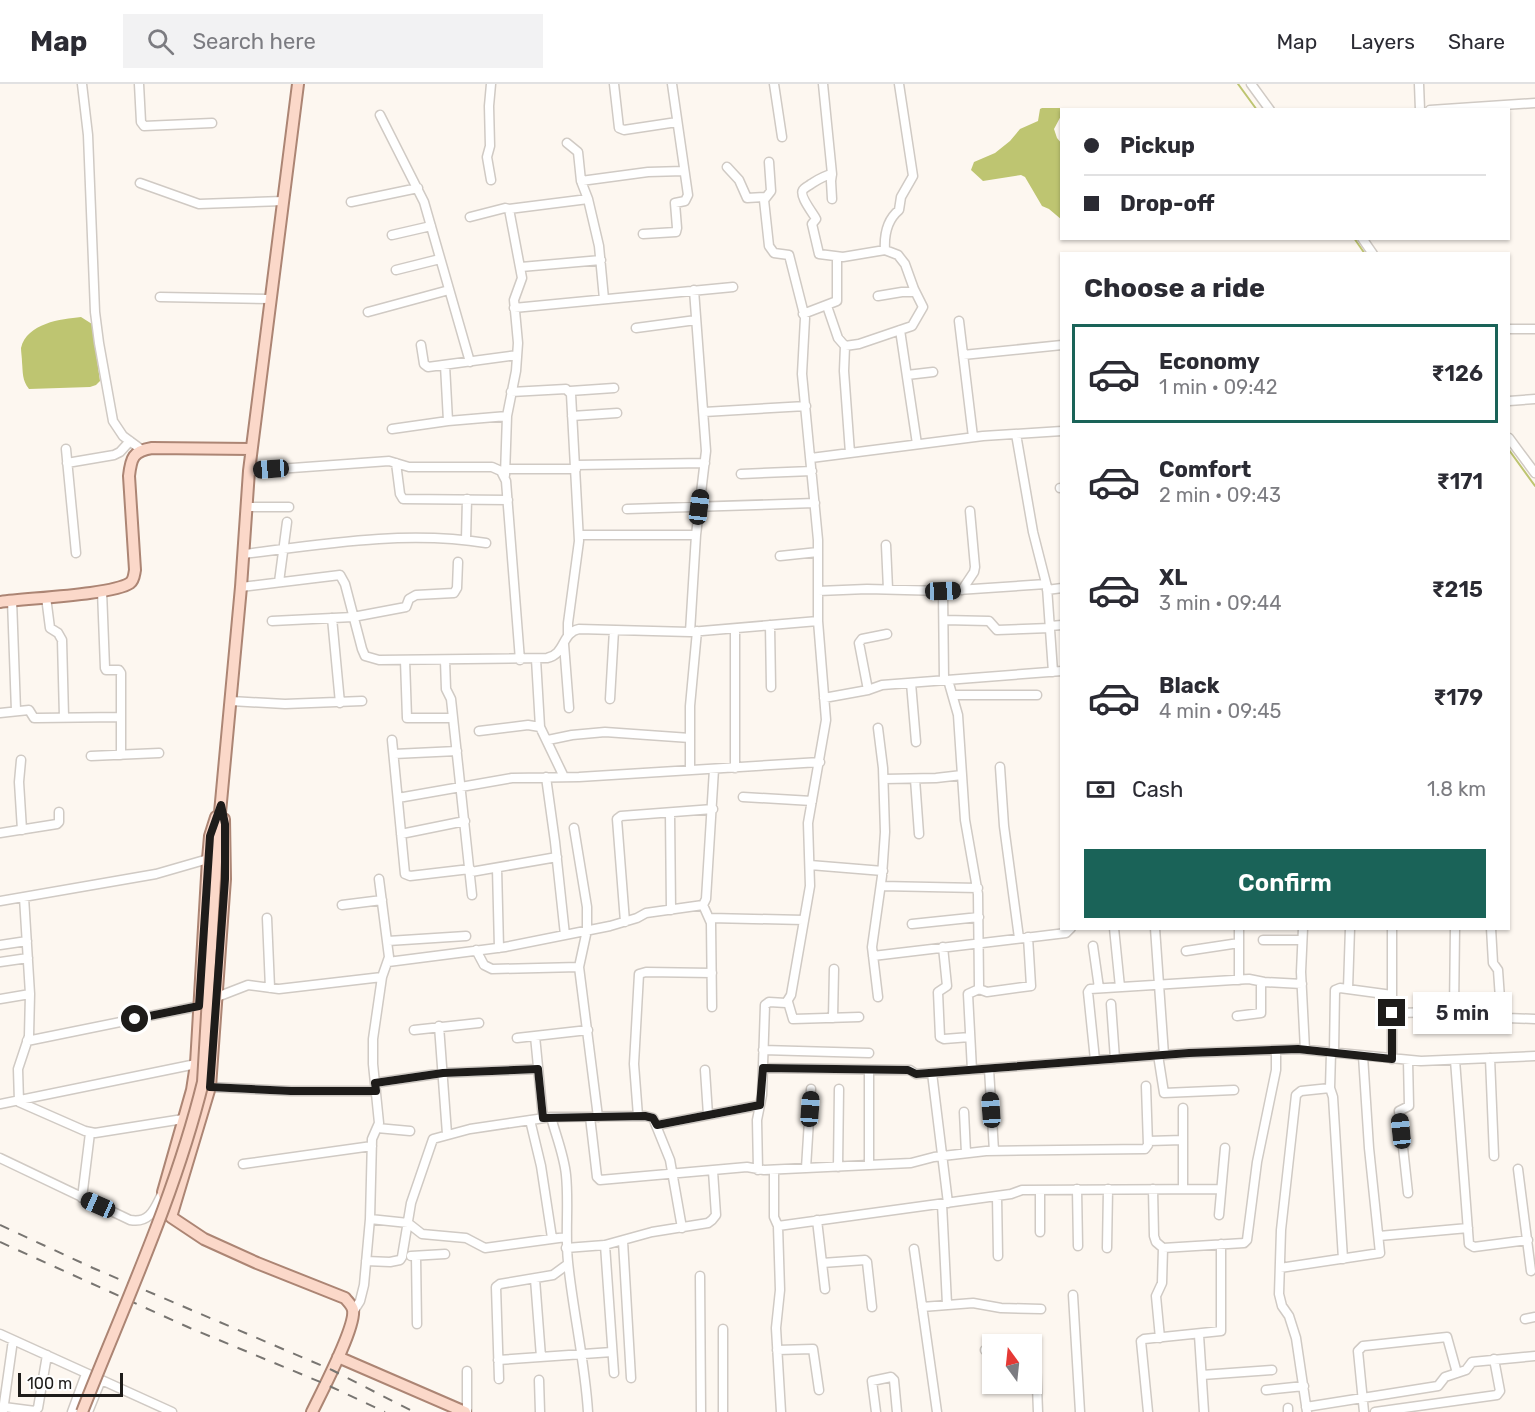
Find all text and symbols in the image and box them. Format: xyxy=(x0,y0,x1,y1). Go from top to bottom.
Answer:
search box xyxy=(123,14,543,68)
text: Map xyxy=(30,25,87,58)
icon: search xyxy=(144,25,177,58)
text: Search here xyxy=(192,28,316,55)
text: Map xyxy=(1276,29,1317,54)
text: Layers xyxy=(1350,29,1415,54)
text: Share xyxy=(1448,29,1505,54)
text: Pickup xyxy=(1120,132,1195,159)
text: Drop-off xyxy=(1120,190,1215,217)
text: Choose a ride xyxy=(1084,272,1265,304)
icon: car xyxy=(1087,347,1141,401)
text: Economy xyxy=(1159,348,1260,375)
text: ₹126 xyxy=(1431,360,1483,387)
text: 1 min · 09:42 xyxy=(1159,375,1277,399)
icon: car xyxy=(1087,455,1141,509)
text: Comfort xyxy=(1159,456,1251,483)
car xyxy=(252,459,290,479)
text: ₹171 xyxy=(1437,468,1483,495)
text: 2 min · 09:43 xyxy=(1159,483,1281,507)
car xyxy=(688,488,710,526)
icon: car xyxy=(1087,563,1141,617)
text: XL xyxy=(1159,564,1187,591)
text: ₹215 xyxy=(1431,576,1483,603)
car xyxy=(925,581,961,601)
text: 3 min · 09:44 xyxy=(1159,591,1282,615)
icon: car xyxy=(1087,671,1141,725)
text: Black xyxy=(1159,672,1220,699)
text: ₹179 xyxy=(1433,684,1483,711)
text: 4 min · 09:45 xyxy=(1159,699,1281,723)
icon: cash xyxy=(1084,773,1117,806)
text: Cash xyxy=(1132,776,1183,803)
text: 1.8 km xyxy=(1427,777,1486,801)
button: Confirm xyxy=(1084,849,1486,918)
callout: 5 min xyxy=(1413,992,1512,1034)
route end xyxy=(1378,999,1405,1026)
text: 5 min xyxy=(1436,1001,1489,1025)
route start xyxy=(121,1005,148,1032)
car xyxy=(800,1090,820,1128)
car xyxy=(981,1091,1001,1129)
car xyxy=(1390,1112,1412,1150)
car xyxy=(78,1189,118,1221)
north arrow xyxy=(982,1334,1042,1394)
map controls xyxy=(982,1334,1042,1394)
scale bar xyxy=(18,1370,123,1398)
text: 100 m xyxy=(27,1374,72,1393)

